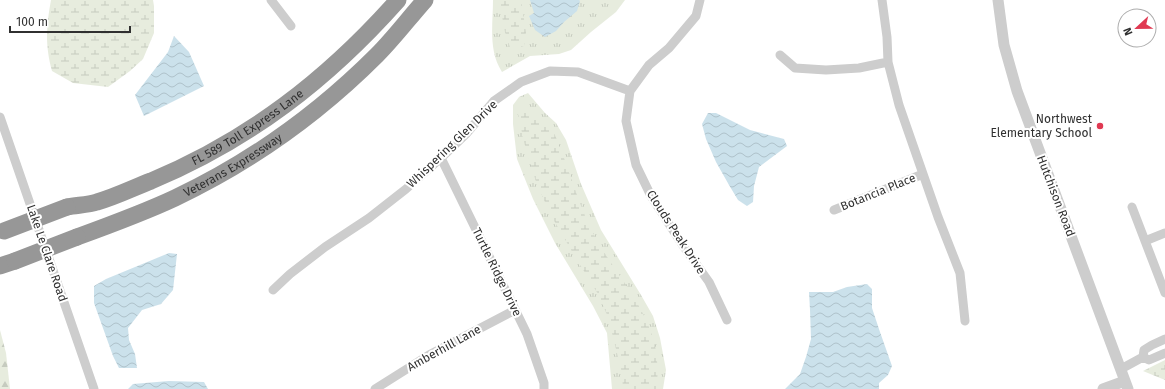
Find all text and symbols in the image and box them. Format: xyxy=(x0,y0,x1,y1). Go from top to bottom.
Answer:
scale bar xyxy=(10,8,130,34)
north arrow xyxy=(1117,8,1157,48)
text: 100 m xyxy=(16,15,48,29)
text: N xyxy=(1121,26,1136,37)
street label: FL 589 Toll Express Lane xyxy=(189,86,306,168)
street label: Whispering Glen Drive xyxy=(404,97,500,191)
place label: Northwest Elementary School xyxy=(990,112,1093,140)
marker: Northwest Elementary School xyxy=(1095,121,1105,131)
street label: Veterans Expressway xyxy=(181,130,285,200)
street label: Hutchison Road xyxy=(1034,153,1078,239)
street label: Botancia Place xyxy=(838,171,918,213)
street label: Clouds Peak Drive xyxy=(644,187,708,277)
street label: Lake Le Clare Road xyxy=(24,203,70,303)
street label: Turtle Ridge Drive xyxy=(470,226,524,318)
street label: Amberhill Lane xyxy=(405,322,483,374)

